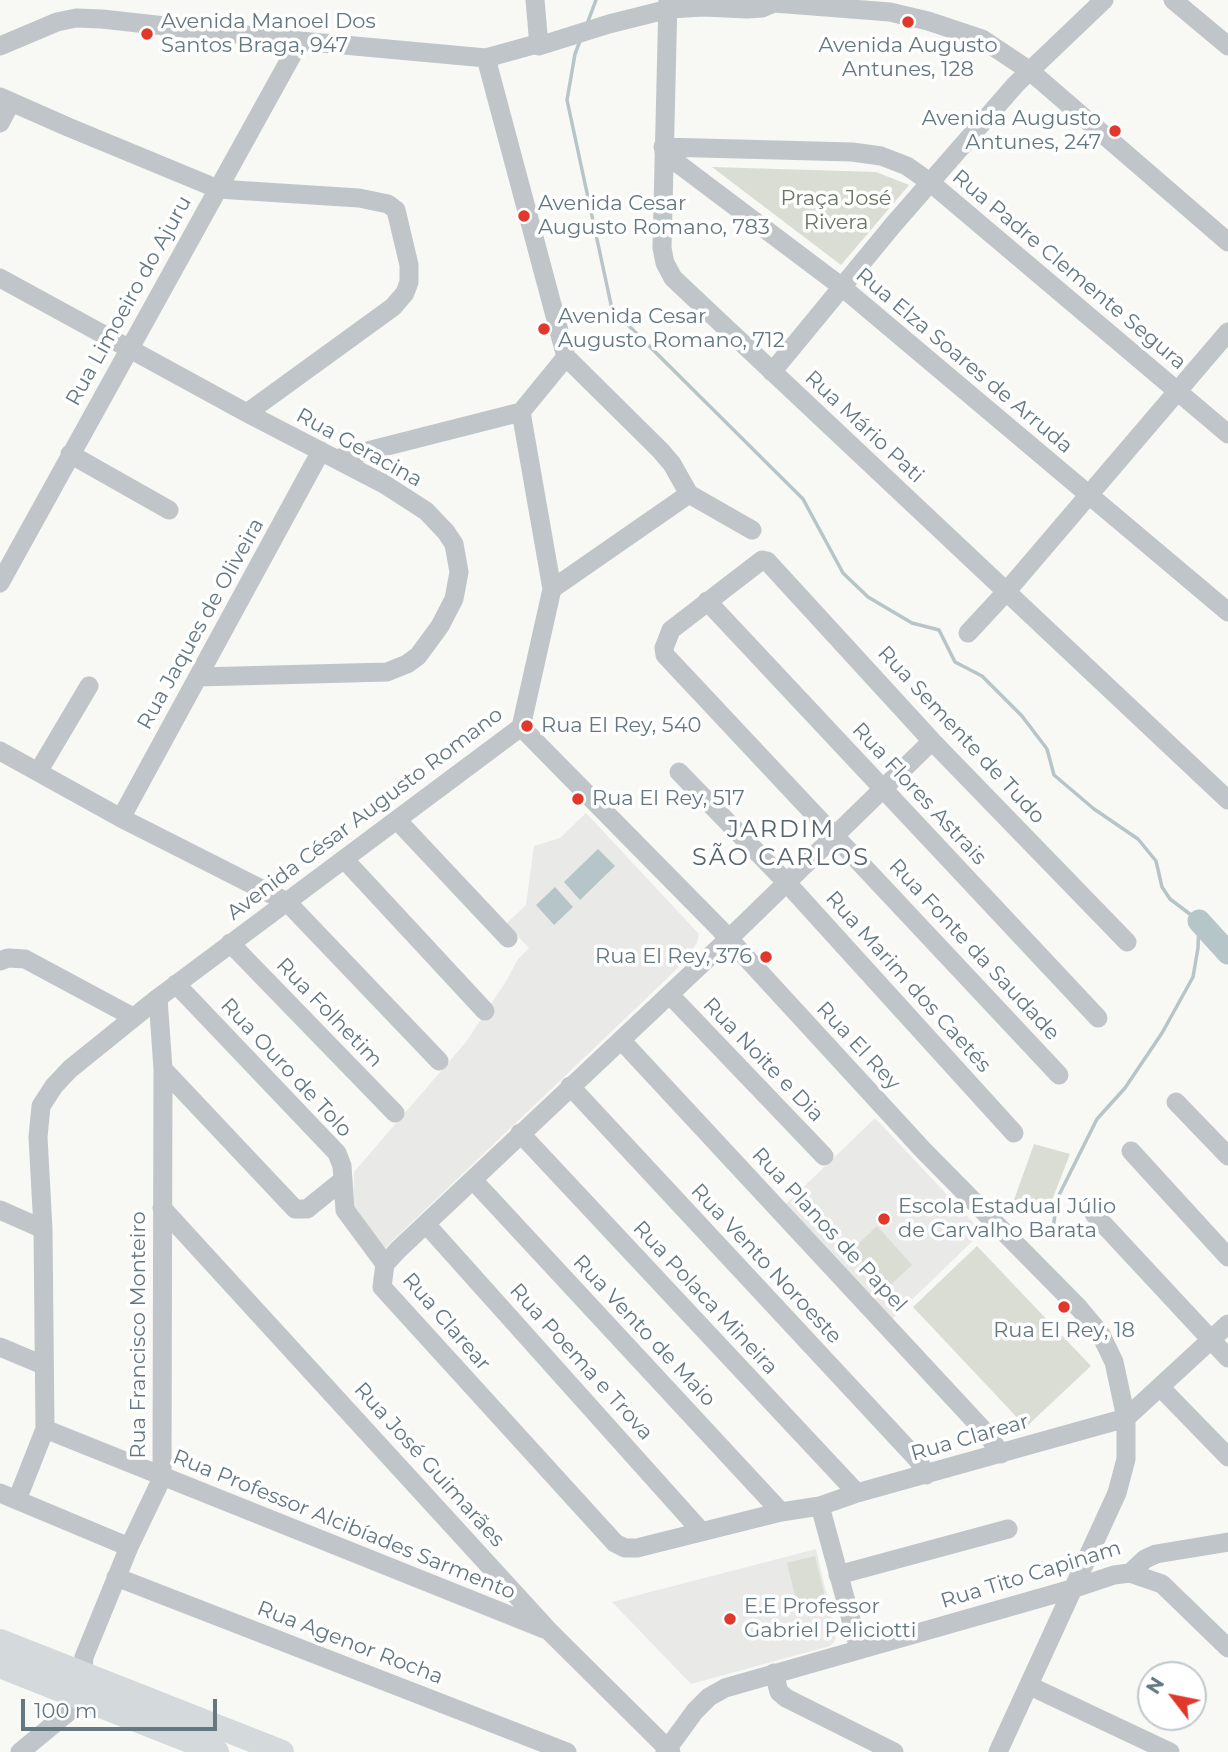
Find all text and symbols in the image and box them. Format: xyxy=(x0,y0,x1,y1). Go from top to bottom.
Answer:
place label: Avenida Manoel Dos Santos Braga, 947 xyxy=(161,9,376,59)
marker: Avenida Augusto Antunes, 128 xyxy=(900,14,916,30)
marker: Avenida Manoel Dos Santos Braga, 947 xyxy=(139,26,155,42)
place label: Avenida Augusto Antunes, 128 xyxy=(818,33,998,83)
place label: Avenida Augusto Antunes, 247 xyxy=(922,106,1101,156)
marker: Avenida Augusto Antunes, 247 xyxy=(1107,123,1123,139)
street label: Rua Padre Clemente Segura xyxy=(947,165,1191,375)
park label: Praça José Rivera xyxy=(781,186,891,236)
place label: Avenida Cesar Augusto Romano, 783 xyxy=(538,191,770,241)
street label: Rua Limoeiro do Ajuru xyxy=(61,192,197,410)
marker: Avenida Cesar Augusto Romano, 783 xyxy=(516,208,532,224)
street label: Rua Elza Soares de Arruda xyxy=(850,263,1078,459)
place label: Avenida Cesar Augusto Romano, 712 xyxy=(558,304,785,354)
marker: Avenida Cesar Augusto Romano, 712 xyxy=(536,321,552,337)
street label: Rua Mário Pati xyxy=(799,365,929,489)
street label: Rua Geracina xyxy=(292,403,426,493)
street label: Rua Jaques de Oliveira xyxy=(132,514,270,734)
street label: Rua Semente de Tudo xyxy=(872,641,1050,829)
street label: Avenida César Augusto Romano xyxy=(222,702,508,926)
place label: Rua El Rey, 540 xyxy=(541,713,701,739)
marker: Rua El Rey, 540 xyxy=(519,718,535,734)
street label: Rua Flores Astrais xyxy=(847,718,991,870)
place label: Rua El Rey, 517 xyxy=(592,786,745,812)
marker: Rua El Rey, 517 xyxy=(570,791,586,807)
district label: JARDIM SÃO CARLOS xyxy=(693,816,869,872)
street label: Rua Fonte da Saudade xyxy=(883,854,1065,1046)
street label: Rua Marim dos Caetés xyxy=(820,886,996,1078)
place label: Rua El Rey, 376 xyxy=(595,944,752,970)
marker: Rua El Rey, 376 xyxy=(758,949,774,965)
street label: Rua Folhetim xyxy=(271,953,387,1073)
street label: Rua Ouro de Tolo xyxy=(215,993,357,1143)
street label: Rua Noite e Dia xyxy=(697,993,829,1127)
street label: Rua El Rey xyxy=(811,997,905,1095)
street label: Rua Planos de Papel xyxy=(746,1143,912,1317)
street label: Rua Vento Noroeste xyxy=(685,1179,847,1349)
place label: Escola Estadual Júlio de Carvalho Barata xyxy=(898,1194,1116,1244)
street label: Rua Francisco Monteiro xyxy=(126,1211,152,1459)
marker: Escola Estadual Júlio de Carvalho Barata xyxy=(876,1211,892,1227)
street label: Rua Polaca Mineira xyxy=(627,1216,783,1380)
street label: Rua Vento de Maio xyxy=(567,1250,721,1412)
street label: Rua Clarear xyxy=(397,1268,495,1376)
street label: Rua Poema e Trova xyxy=(504,1278,658,1446)
marker: Rua El Rey, 18 xyxy=(1056,1299,1072,1315)
place label: Rua El Rey, 18 xyxy=(993,1318,1135,1344)
street label: Rua José Guimarães xyxy=(348,1377,510,1553)
street label: Rua Clarear xyxy=(908,1409,1032,1467)
street label: Rua Professor Alcibíades Sarmento xyxy=(169,1445,519,1605)
street label: Rua Tito Capinam xyxy=(938,1536,1124,1614)
place label: E.E Professor Gabriel Peliciotti xyxy=(744,1594,916,1644)
street label: Rua Agenor Rocha xyxy=(253,1596,447,1690)
marker: E.E Professor Gabriel Peliciotti xyxy=(722,1611,738,1627)
north arrow xyxy=(1137,1661,1207,1731)
text: N xyxy=(1142,1673,1169,1698)
scale bar xyxy=(24,1686,220,1730)
text: 100 m xyxy=(34,1698,97,1723)

